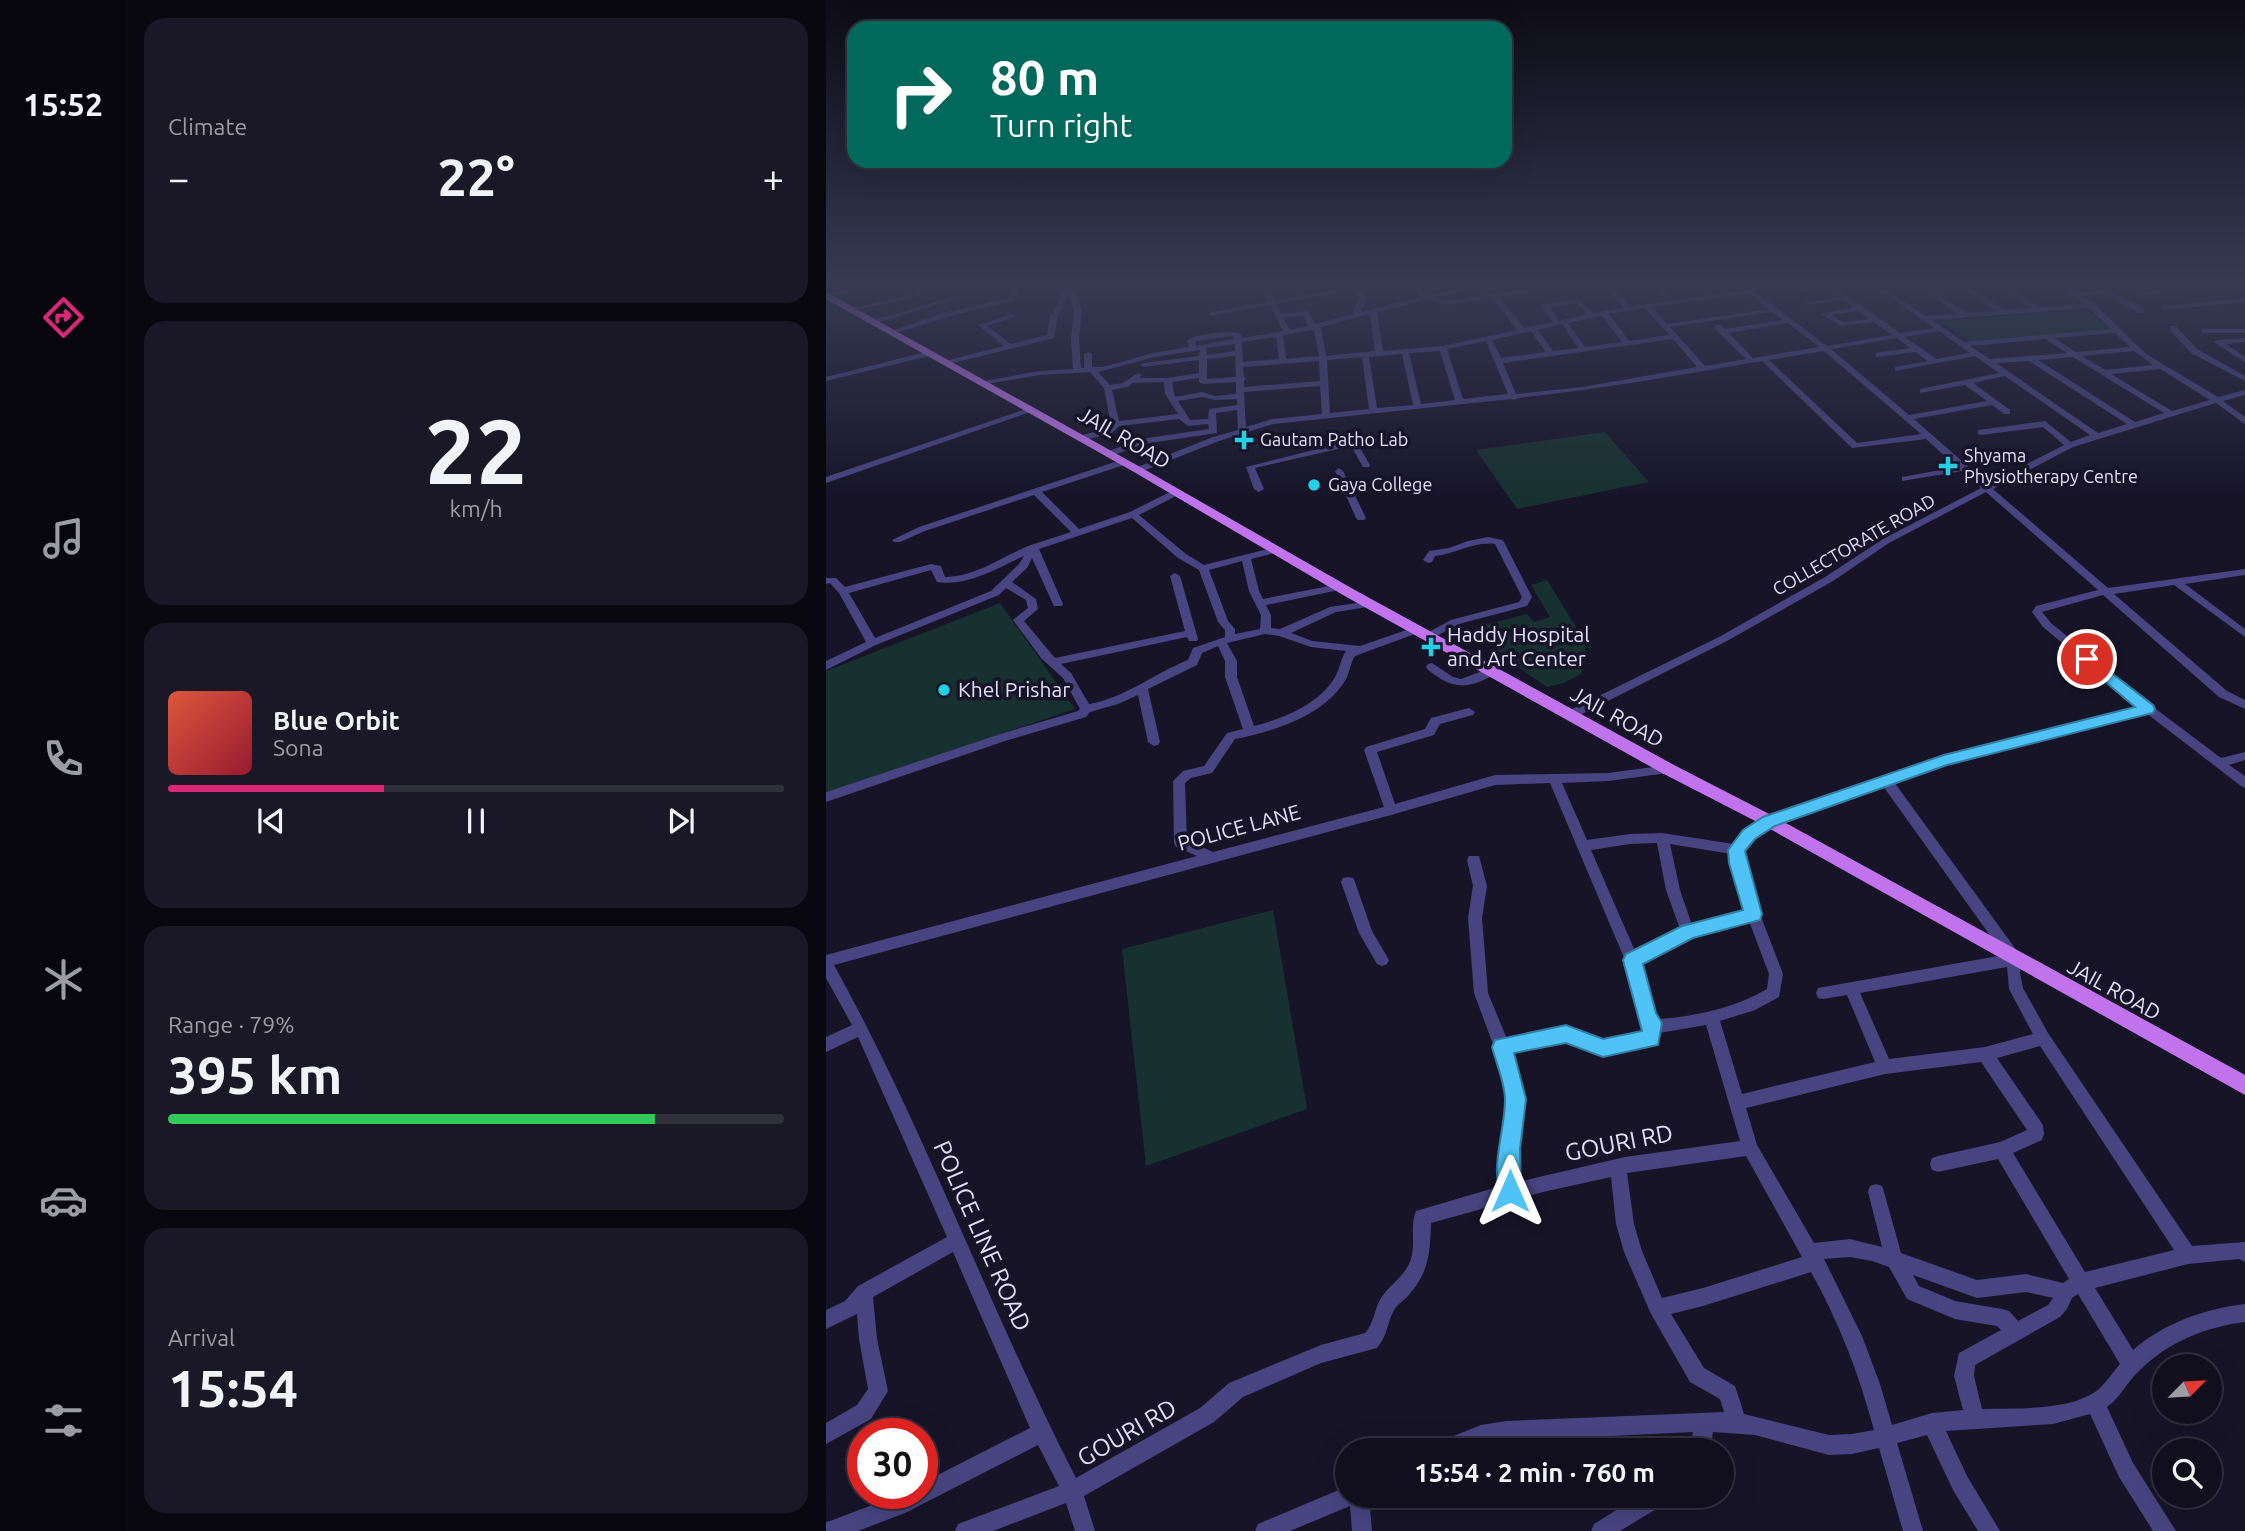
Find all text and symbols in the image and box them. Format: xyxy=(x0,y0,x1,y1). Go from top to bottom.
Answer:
icon: right xyxy=(875,49,966,140)
text: 80 m xyxy=(990,49,1099,104)
text: 15:52 xyxy=(23,86,103,122)
text: Turn right xyxy=(990,107,1132,143)
text: Climate xyxy=(168,114,247,139)
text: 22° xyxy=(437,148,515,206)
text: − xyxy=(168,157,189,199)
text: + xyxy=(763,157,784,199)
icon: directions xyxy=(39,293,88,342)
text: 22 xyxy=(425,399,527,501)
street label: JAIL ROAD xyxy=(1074,401,1175,473)
place label: Gautam Patho Lab xyxy=(1260,429,1408,449)
marker: Gautam Patho Lab xyxy=(1234,430,1254,450)
place label: Shyama Physiotherapy Centre xyxy=(1964,445,2138,486)
marker: Shyama Physiotherapy Centre xyxy=(1938,456,1958,476)
place label: Gaya College xyxy=(1328,474,1432,494)
marker: Gaya College xyxy=(1306,477,1322,493)
street label: COLLECTORATE ROAD xyxy=(1769,489,1938,599)
text: km/h xyxy=(449,496,503,521)
icon: music xyxy=(39,514,88,563)
place label: Haddy Hospital and Art Center xyxy=(1447,622,1590,670)
pin xyxy=(2057,629,2117,689)
marker: Haddy Hospital and Art Center xyxy=(1421,637,1441,657)
icon: arrive xyxy=(2068,640,2106,678)
place label: Khel Prishar xyxy=(958,677,1070,701)
street label: JAIL ROAD xyxy=(1567,681,1668,751)
marker: Khel Prishar xyxy=(936,682,952,698)
text: Blue Orbit xyxy=(273,706,400,735)
icon: phone xyxy=(39,734,88,783)
text: Sona xyxy=(273,735,323,760)
street label: POLICE LANE xyxy=(1175,799,1303,855)
icon: previous xyxy=(252,802,290,840)
icon: pause xyxy=(457,802,495,840)
icon: next xyxy=(662,802,700,840)
street label: JAIL ROAD xyxy=(2064,954,2165,1024)
icon: climate xyxy=(39,955,88,1004)
text: Range · 79% xyxy=(168,1012,295,1037)
text: 395 km xyxy=(168,1046,342,1104)
street label: GOURI RD xyxy=(1563,1119,1675,1166)
street label: POLICE LINE ROAD xyxy=(928,1137,1037,1335)
position arrow xyxy=(1473,1154,1547,1228)
icon: car xyxy=(39,1176,88,1225)
text: Arrival xyxy=(168,1325,235,1350)
north arrow xyxy=(2152,1354,2222,1424)
map controls xyxy=(2152,1354,2222,1508)
text: 15:54 xyxy=(168,1359,298,1417)
street label: GOURI RD xyxy=(1073,1394,1181,1472)
icon: filters xyxy=(39,1396,88,1445)
speed limit sign: 30 xyxy=(847,1418,938,1509)
button: search xyxy=(2152,1438,2222,1508)
text: 15:54 · 2 min · 760 m xyxy=(1414,1458,1655,1487)

